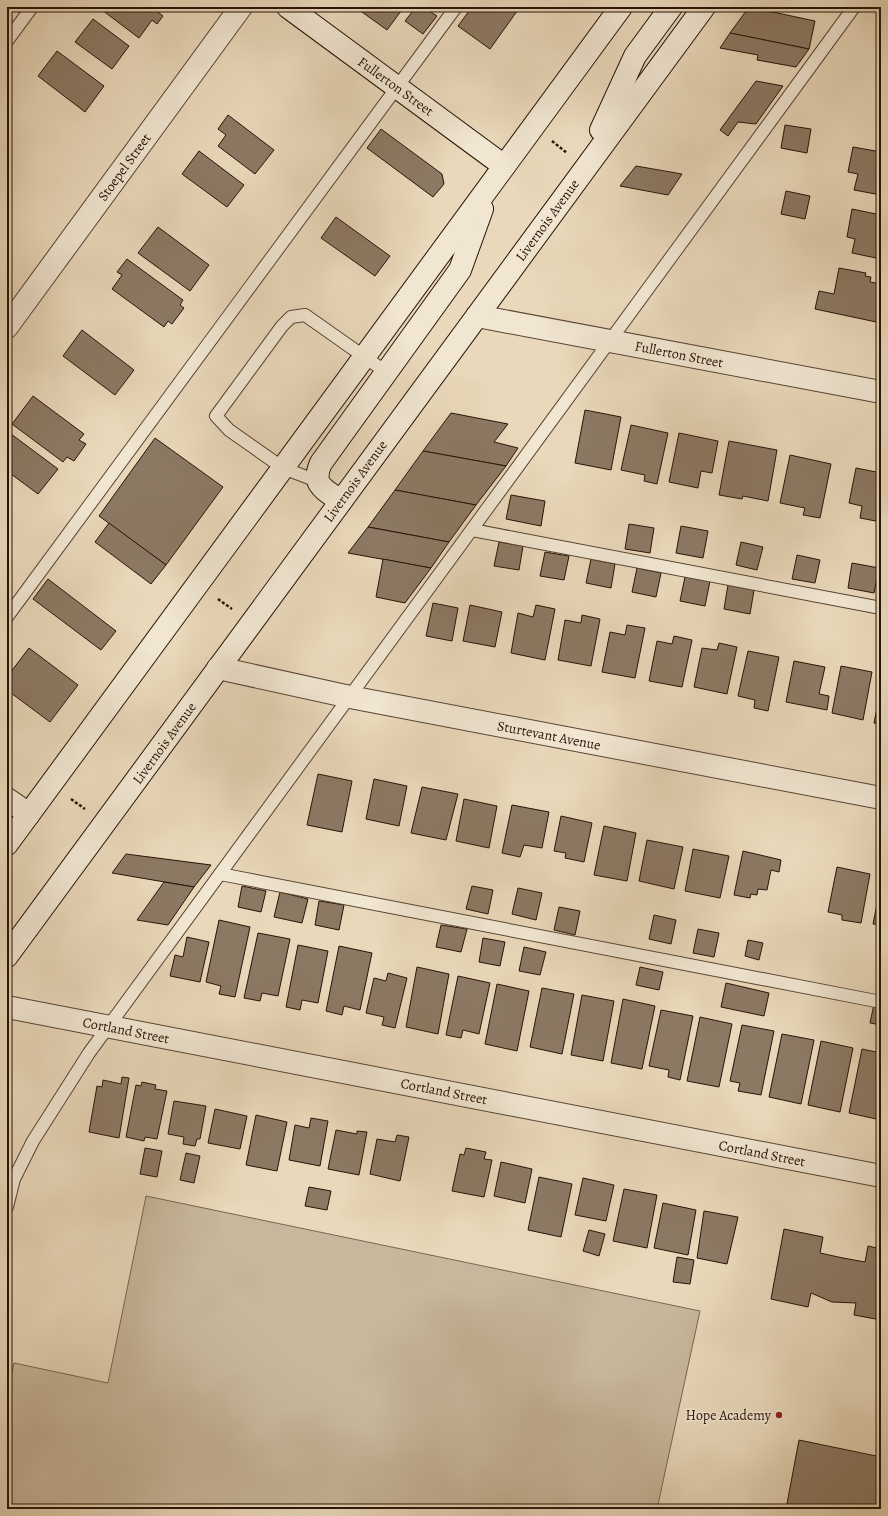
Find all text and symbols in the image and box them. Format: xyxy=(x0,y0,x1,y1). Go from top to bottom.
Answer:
street label: Fullerton Street xyxy=(354,52,438,121)
street label: Stoepel Street xyxy=(93,129,156,205)
street label: Livernois Avenue xyxy=(511,175,584,265)
street label: Fullerton Street xyxy=(633,337,725,372)
street label: Livernois Avenue xyxy=(319,436,392,526)
street label: Livernois Avenue xyxy=(128,698,201,788)
street label: Sturtevant Avenue xyxy=(495,716,602,755)
street label: Cortland Street xyxy=(81,1013,171,1048)
street label: Cortland Street xyxy=(399,1074,489,1109)
street label: Cortland Street xyxy=(717,1136,807,1171)
place label: Hope Academy xyxy=(686,1406,772,1425)
marker: Hope Academy xyxy=(774,1410,784,1420)

